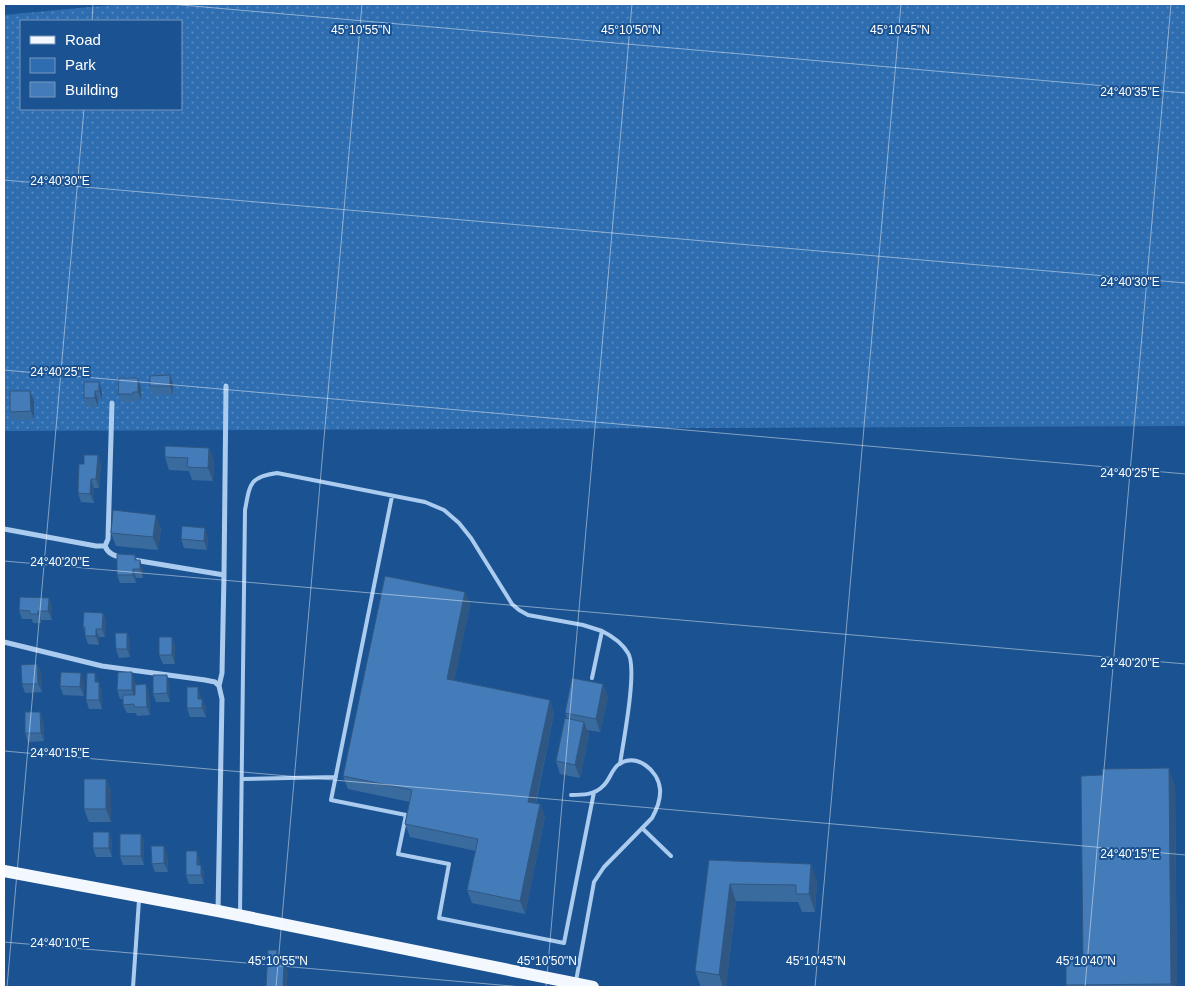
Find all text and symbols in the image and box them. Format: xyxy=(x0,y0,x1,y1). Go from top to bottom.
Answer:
legend xyxy=(20,20,182,110)
text: 45°10'55"N xyxy=(331,23,391,37)
text: 45°10'50"N xyxy=(601,23,661,37)
text: 45°10'45"N xyxy=(870,23,930,37)
text: Road xyxy=(65,31,101,48)
text: Park xyxy=(65,56,96,73)
text: Building xyxy=(65,81,118,98)
text: 24°40'35"E xyxy=(1100,85,1160,99)
text: 24°40'30"E xyxy=(30,174,90,188)
text: 24°40'30"E xyxy=(1100,275,1160,289)
text: 24°40'25"E xyxy=(30,365,90,379)
text: 24°40'25"E xyxy=(1100,466,1160,480)
text: 24°40'20"E xyxy=(30,555,90,569)
text: 24°40'20"E xyxy=(1100,656,1160,670)
text: 24°40'15"E xyxy=(30,746,90,760)
text: 24°40'15"E xyxy=(1100,847,1160,861)
text: 24°40'10"E xyxy=(30,936,90,950)
text: 45°10'55"N xyxy=(248,954,308,968)
text: 45°10'50"N xyxy=(517,954,577,968)
text: 45°10'45"N xyxy=(786,954,846,968)
text: 45°10'40"N xyxy=(1056,954,1116,968)

